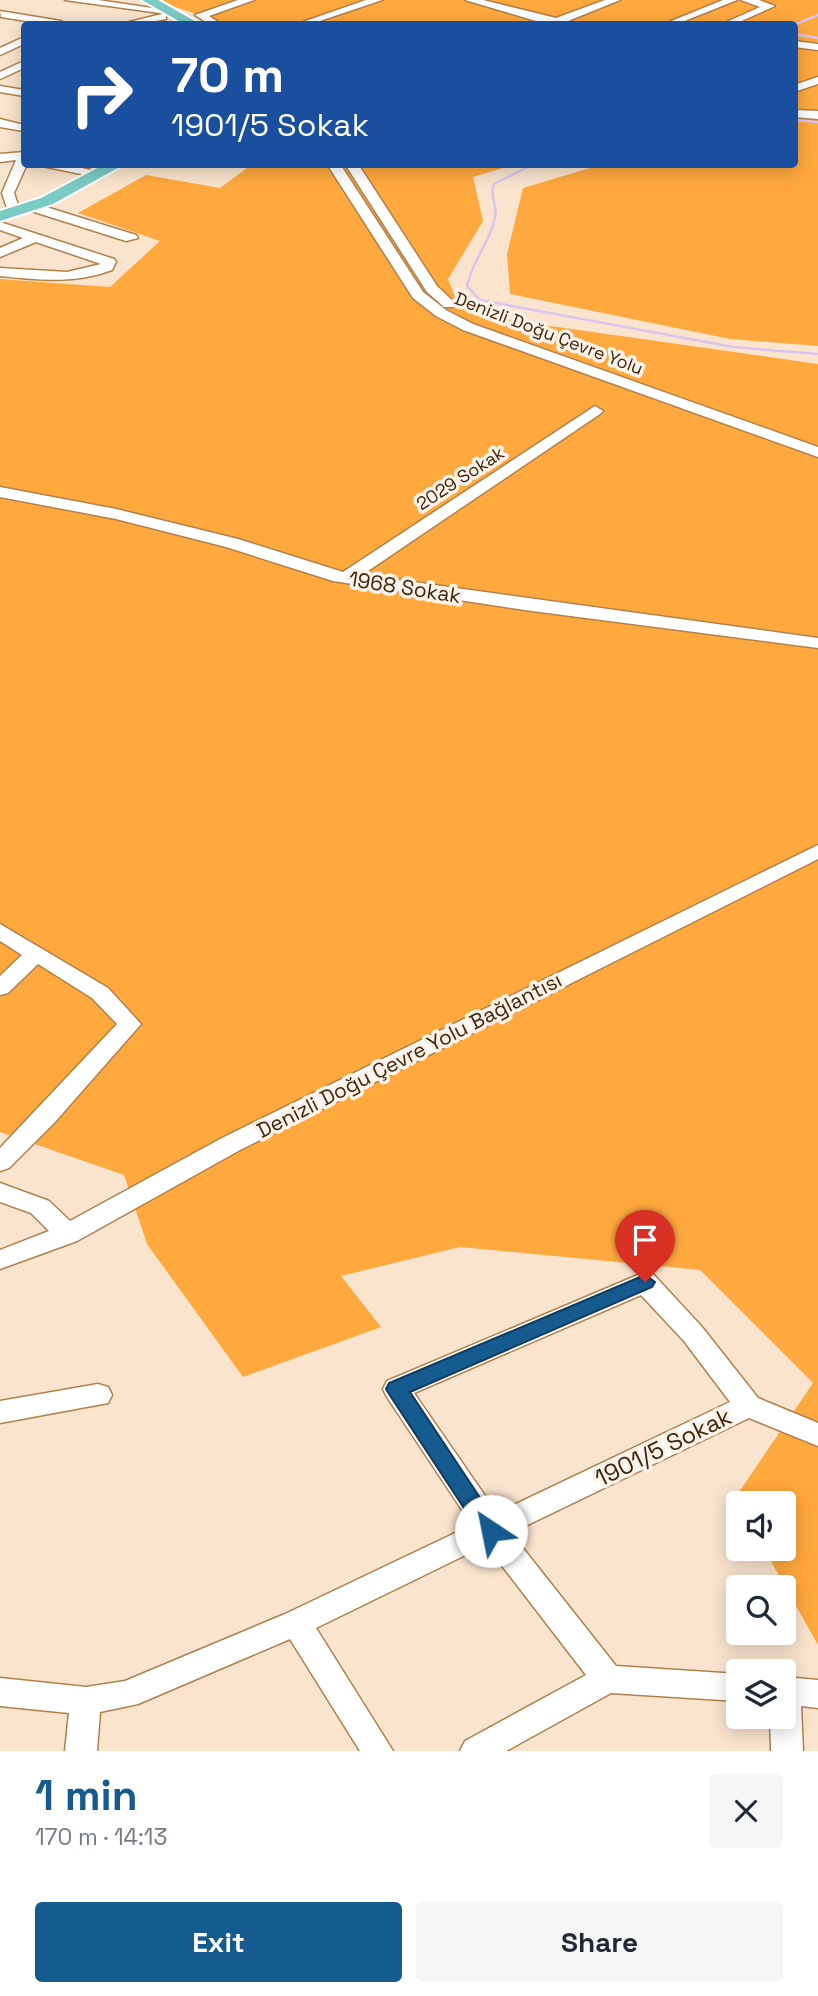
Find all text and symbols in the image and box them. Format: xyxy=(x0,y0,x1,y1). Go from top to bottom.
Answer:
text: 70 m xyxy=(171,44,284,106)
icon: right xyxy=(56,49,147,140)
text: 1901/5 Sokak xyxy=(171,105,369,145)
street label: Denizli Doğu Çevre Yolu xyxy=(451,286,647,380)
street label: 2029 Sokak xyxy=(412,441,509,515)
street label: 1968 Sokak xyxy=(347,565,463,609)
street label: Denizli Doğu Çevre Yolu Bağlantısı xyxy=(252,966,566,1144)
pin xyxy=(615,1210,675,1282)
icon: arrive xyxy=(626,1221,664,1259)
street label: 1901/5 Sokak xyxy=(589,1400,737,1493)
map controls xyxy=(726,1491,796,1729)
button: sound xyxy=(726,1491,796,1561)
position arrow xyxy=(454,1494,528,1568)
button: search xyxy=(726,1575,796,1645)
button: layers xyxy=(726,1659,796,1729)
text: 1 min xyxy=(35,1769,138,1822)
button: close xyxy=(709,1774,783,1848)
text: 170 m · 14:13 xyxy=(35,1822,167,1852)
button: Exit xyxy=(35,1902,402,1982)
button: Share xyxy=(416,1902,783,1982)

